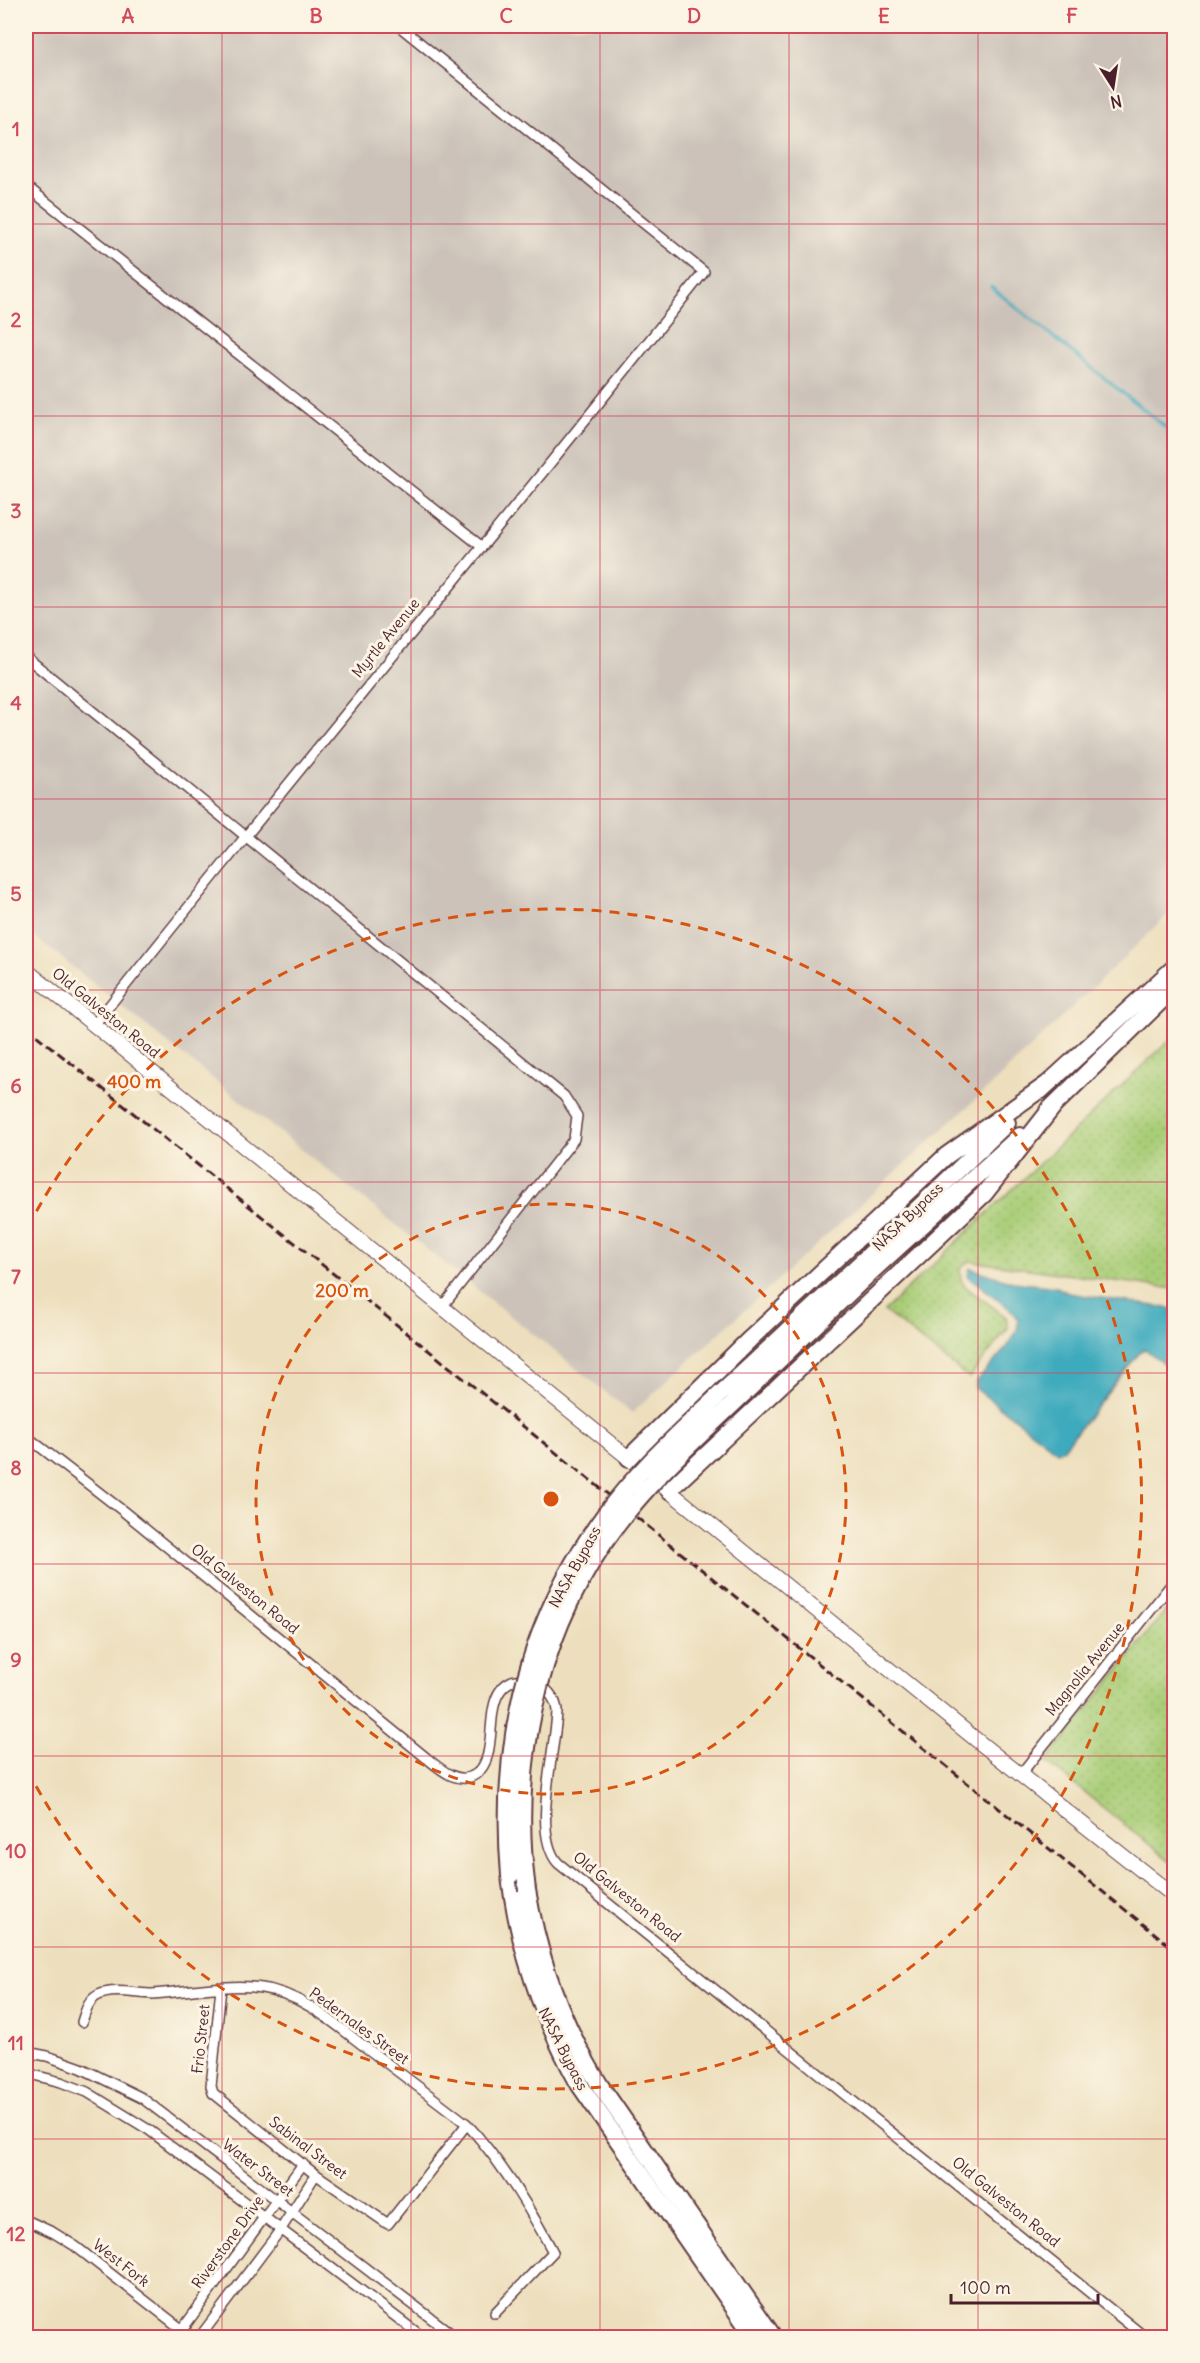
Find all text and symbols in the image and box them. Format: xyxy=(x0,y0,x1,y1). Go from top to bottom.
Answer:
text: A xyxy=(122,3,135,28)
text: B xyxy=(309,3,323,28)
text: C xyxy=(499,3,513,28)
text: D xyxy=(687,3,701,28)
text: E xyxy=(878,3,890,28)
text: F xyxy=(1066,3,1078,28)
north arrow xyxy=(1083,57,1143,117)
text: N xyxy=(1109,91,1124,113)
text: 1 xyxy=(12,116,20,141)
text: 2 xyxy=(11,307,22,332)
text: 3 xyxy=(10,498,22,523)
street label: Myrtle Avenue xyxy=(348,594,424,681)
text: 4 xyxy=(10,690,22,715)
text: 5 xyxy=(10,881,22,906)
street label: Old Galveston Road xyxy=(49,963,164,1062)
text: 400 m xyxy=(107,1070,161,1093)
text: 6 xyxy=(10,1073,22,1098)
street label: NASA Bypass xyxy=(868,1178,947,1255)
text: 7 xyxy=(11,1264,21,1289)
text: 200 m xyxy=(315,1279,369,1302)
text: 8 xyxy=(10,1455,22,1480)
centre of rings xyxy=(541,1489,561,1509)
street label: NASA Bypass xyxy=(544,1522,605,1611)
street label: Old Galveston Road xyxy=(188,1539,303,1638)
street label: Magnolia Avenue xyxy=(1041,1618,1128,1719)
text: 9 xyxy=(10,1647,22,1672)
text: 10 xyxy=(5,1838,27,1863)
street label: Old Galveston Road xyxy=(570,1847,685,1946)
street label: Pedernales Street xyxy=(306,1983,413,2068)
street label: Frio Street xyxy=(187,2003,214,2074)
street label: NASA Bypass xyxy=(534,2004,593,2094)
text: 11 xyxy=(8,2030,24,2055)
street label: Sabinal Street xyxy=(266,2112,351,2183)
street label: Water Street xyxy=(219,2135,298,2201)
street label: Old Galveston Road xyxy=(949,2152,1064,2251)
street label: Riverstone Drive xyxy=(187,2191,268,2292)
text: 12 xyxy=(7,2221,25,2246)
street label: West Fork xyxy=(89,2235,154,2291)
scale bar xyxy=(951,2267,1098,2305)
text: 100 m xyxy=(960,2276,1011,2299)

